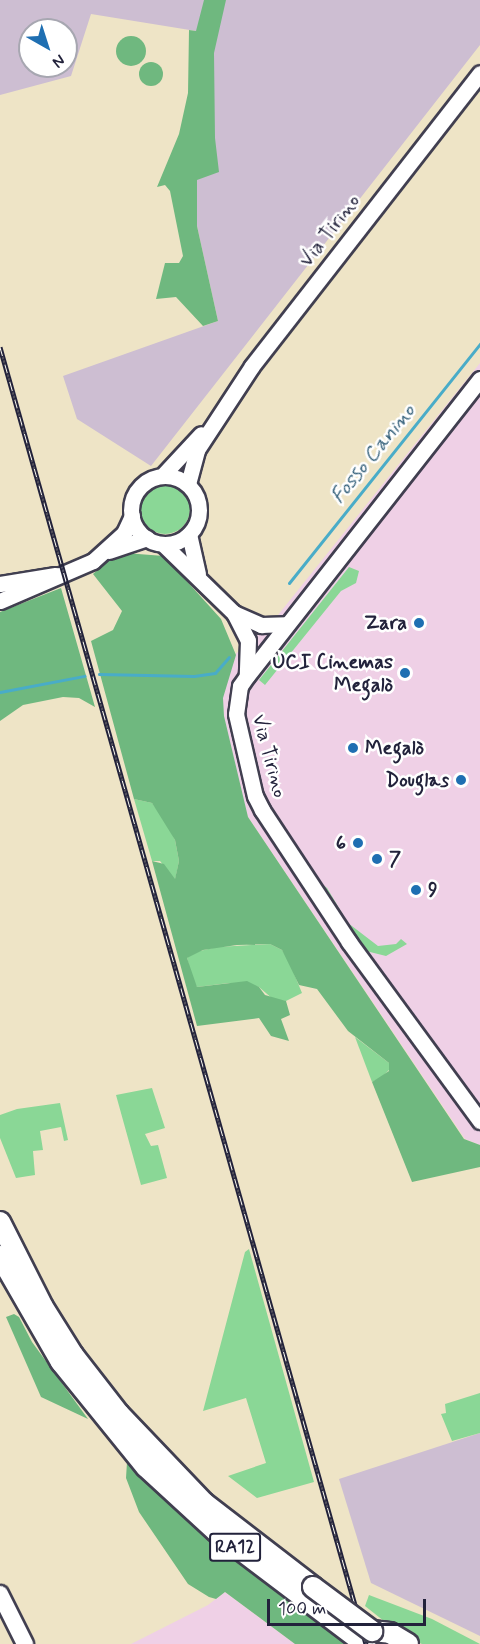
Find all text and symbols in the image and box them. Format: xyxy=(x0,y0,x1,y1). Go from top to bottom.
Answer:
north arrow xyxy=(18,18,78,78)
text: N xyxy=(48,49,69,72)
street label: Via Tirino xyxy=(295,191,365,271)
water label: Fosso Canino xyxy=(326,400,420,508)
place label: Zara xyxy=(364,611,407,635)
marker: Zara xyxy=(412,616,426,630)
place label: UCI Cinemas Megalò xyxy=(267,650,393,697)
marker: UCI Cinemas Megalò xyxy=(398,666,412,680)
street label: Via Tirino xyxy=(247,713,291,799)
place label: Megalò xyxy=(365,736,424,760)
marker: Megalò xyxy=(346,741,360,755)
place label: Douglas xyxy=(386,768,449,792)
marker: Douglas xyxy=(454,773,468,787)
place label: 6 xyxy=(336,831,346,855)
marker: 6 xyxy=(351,836,365,850)
place label: 7 xyxy=(389,847,401,871)
marker: 7 xyxy=(370,852,384,866)
place label: 9 xyxy=(428,878,438,902)
marker: 9 xyxy=(409,883,423,897)
road number: RA12 xyxy=(208,1532,262,1562)
scale bar xyxy=(270,1587,429,1625)
text: 100 m xyxy=(278,1597,326,1621)

